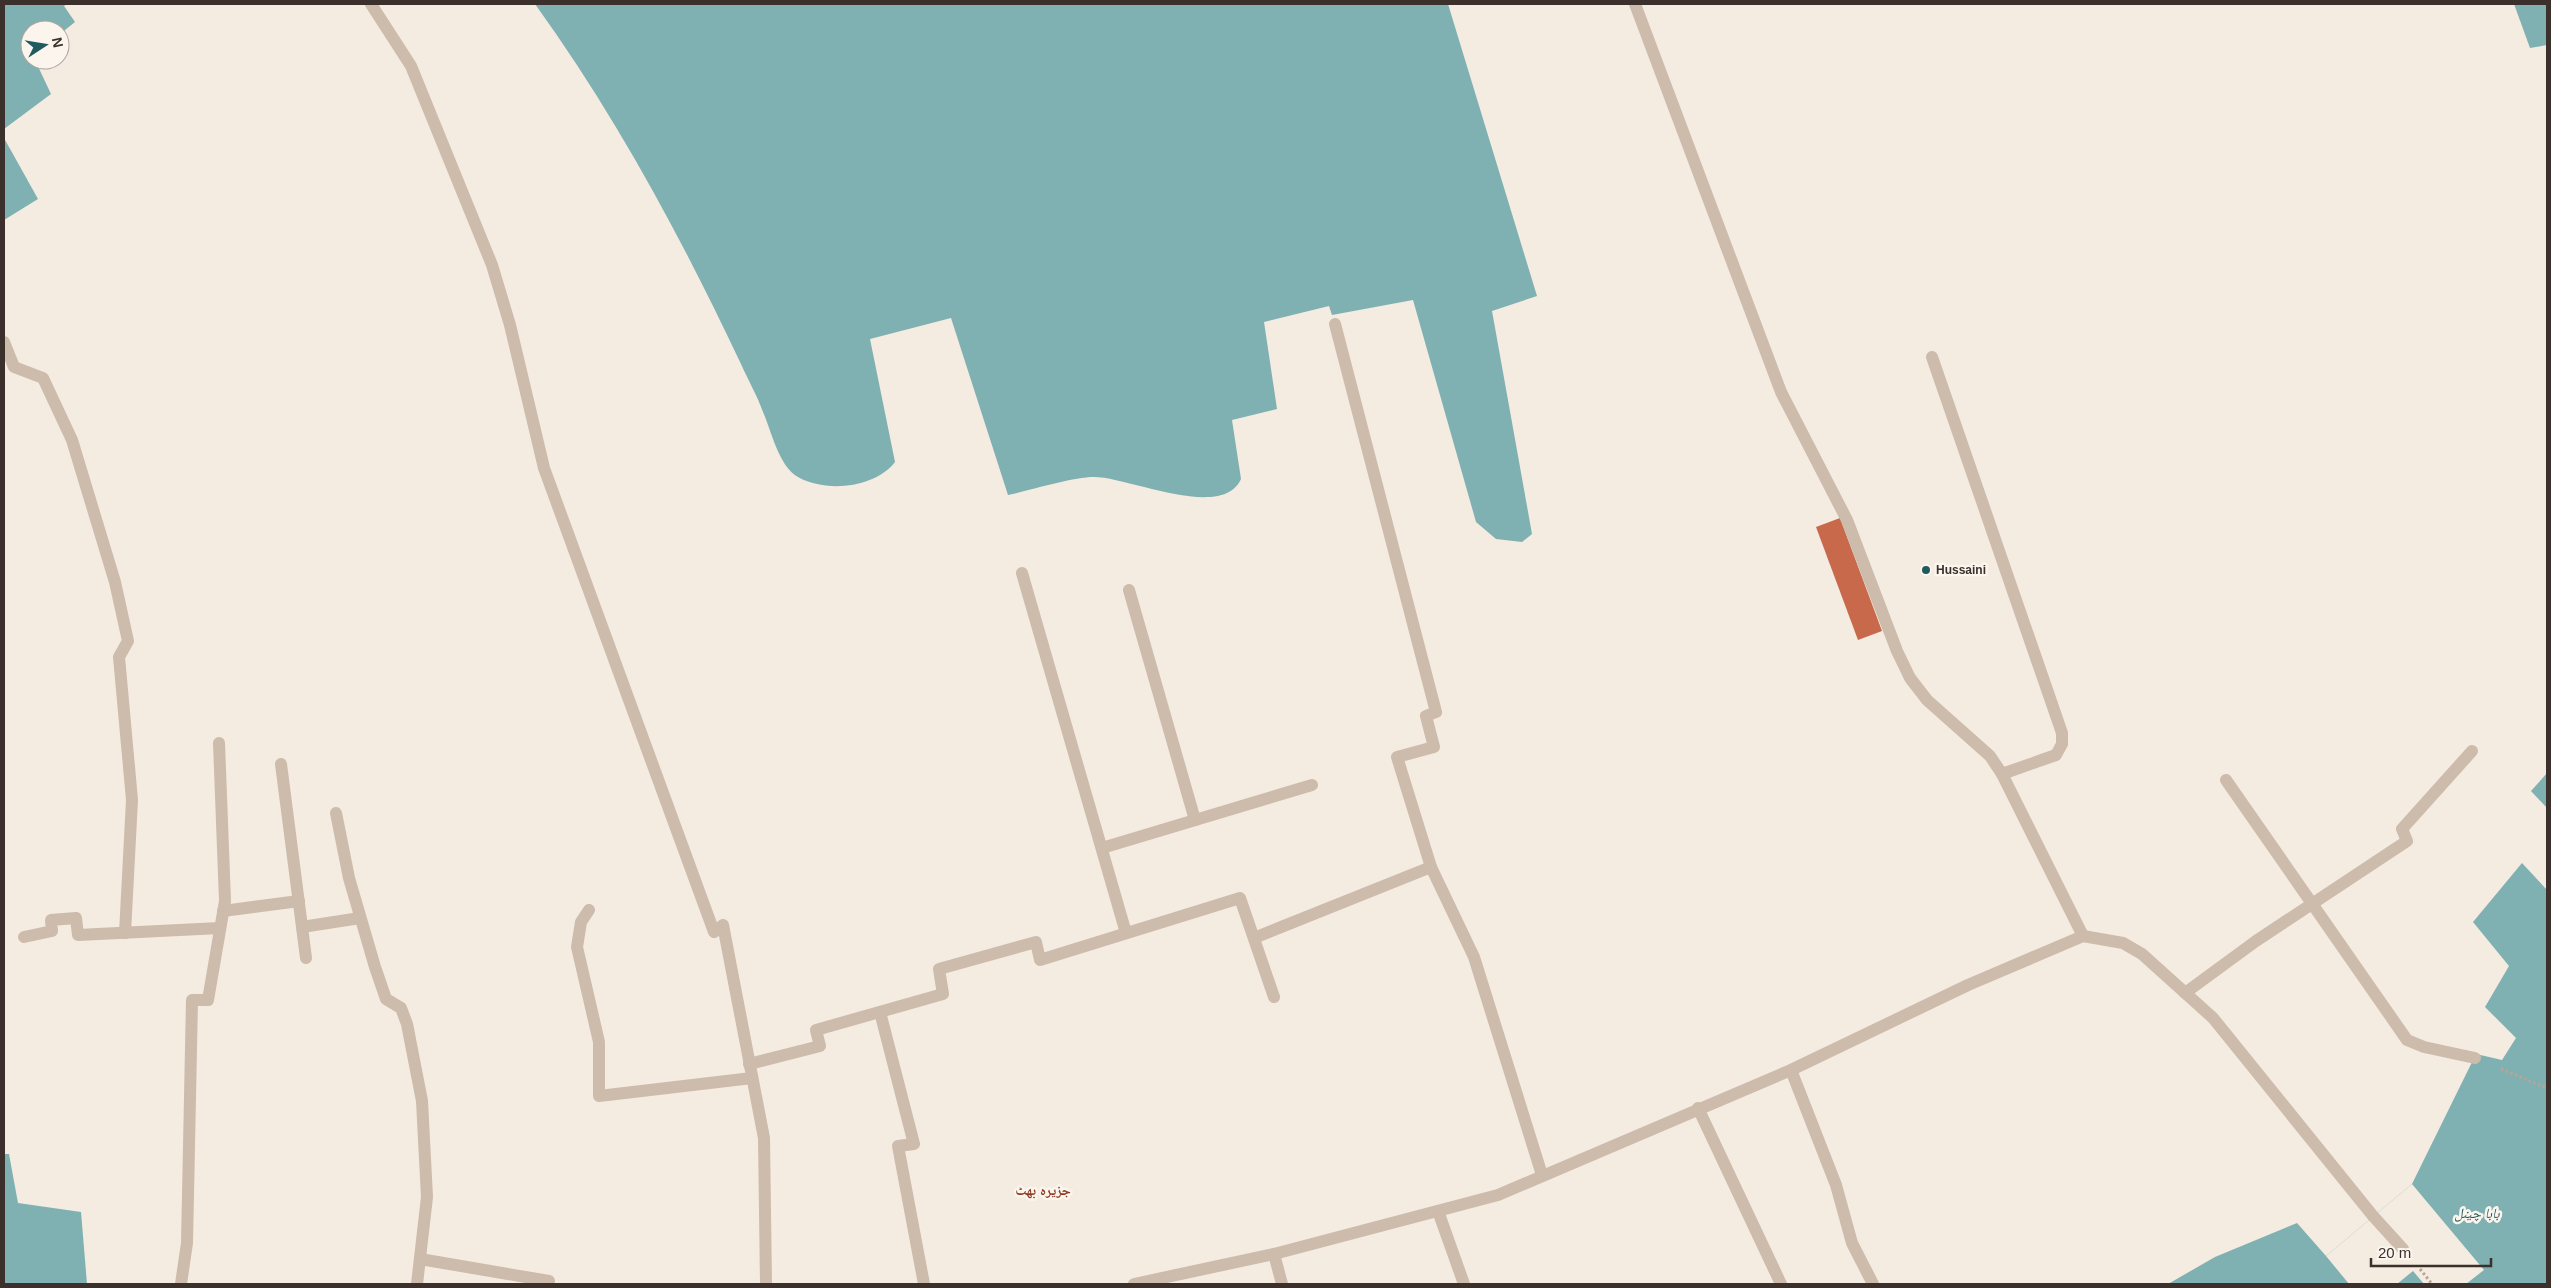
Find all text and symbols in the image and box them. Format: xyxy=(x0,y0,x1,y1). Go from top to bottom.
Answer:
north arrow xyxy=(20,20,70,70)
text: N xyxy=(49,36,67,49)
place label: Hussaini xyxy=(1936,563,1986,577)
marker: Hussaini xyxy=(1920,564,1932,576)
district label: جزیرہ بھٹ xyxy=(1015,1182,1071,1199)
water label: بابا چینل xyxy=(2455,1205,2500,1222)
scale bar xyxy=(2371,1236,2491,1268)
text: 20 m xyxy=(2378,1244,2411,1261)

